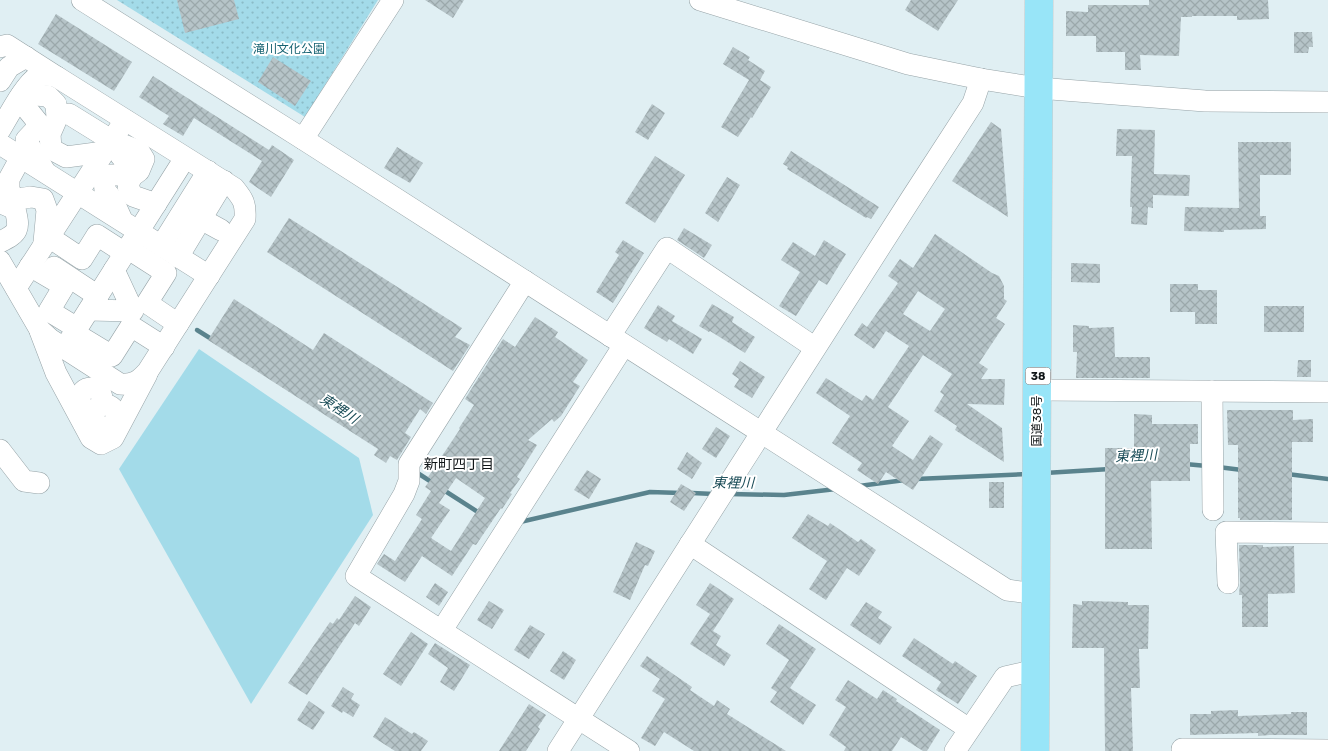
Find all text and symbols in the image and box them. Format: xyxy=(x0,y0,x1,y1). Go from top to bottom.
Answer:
park label: 滝川文化公園 xyxy=(253,42,325,56)
road number: 38 xyxy=(1026,368,1050,384)
water label: 東裡川 xyxy=(317,390,363,429)
street label: 国道38号 xyxy=(1030,396,1044,446)
water label: 東裡川 xyxy=(1115,446,1159,466)
district label: 新町四丁目 xyxy=(424,456,494,473)
water label: 東裡川 xyxy=(712,474,756,492)

